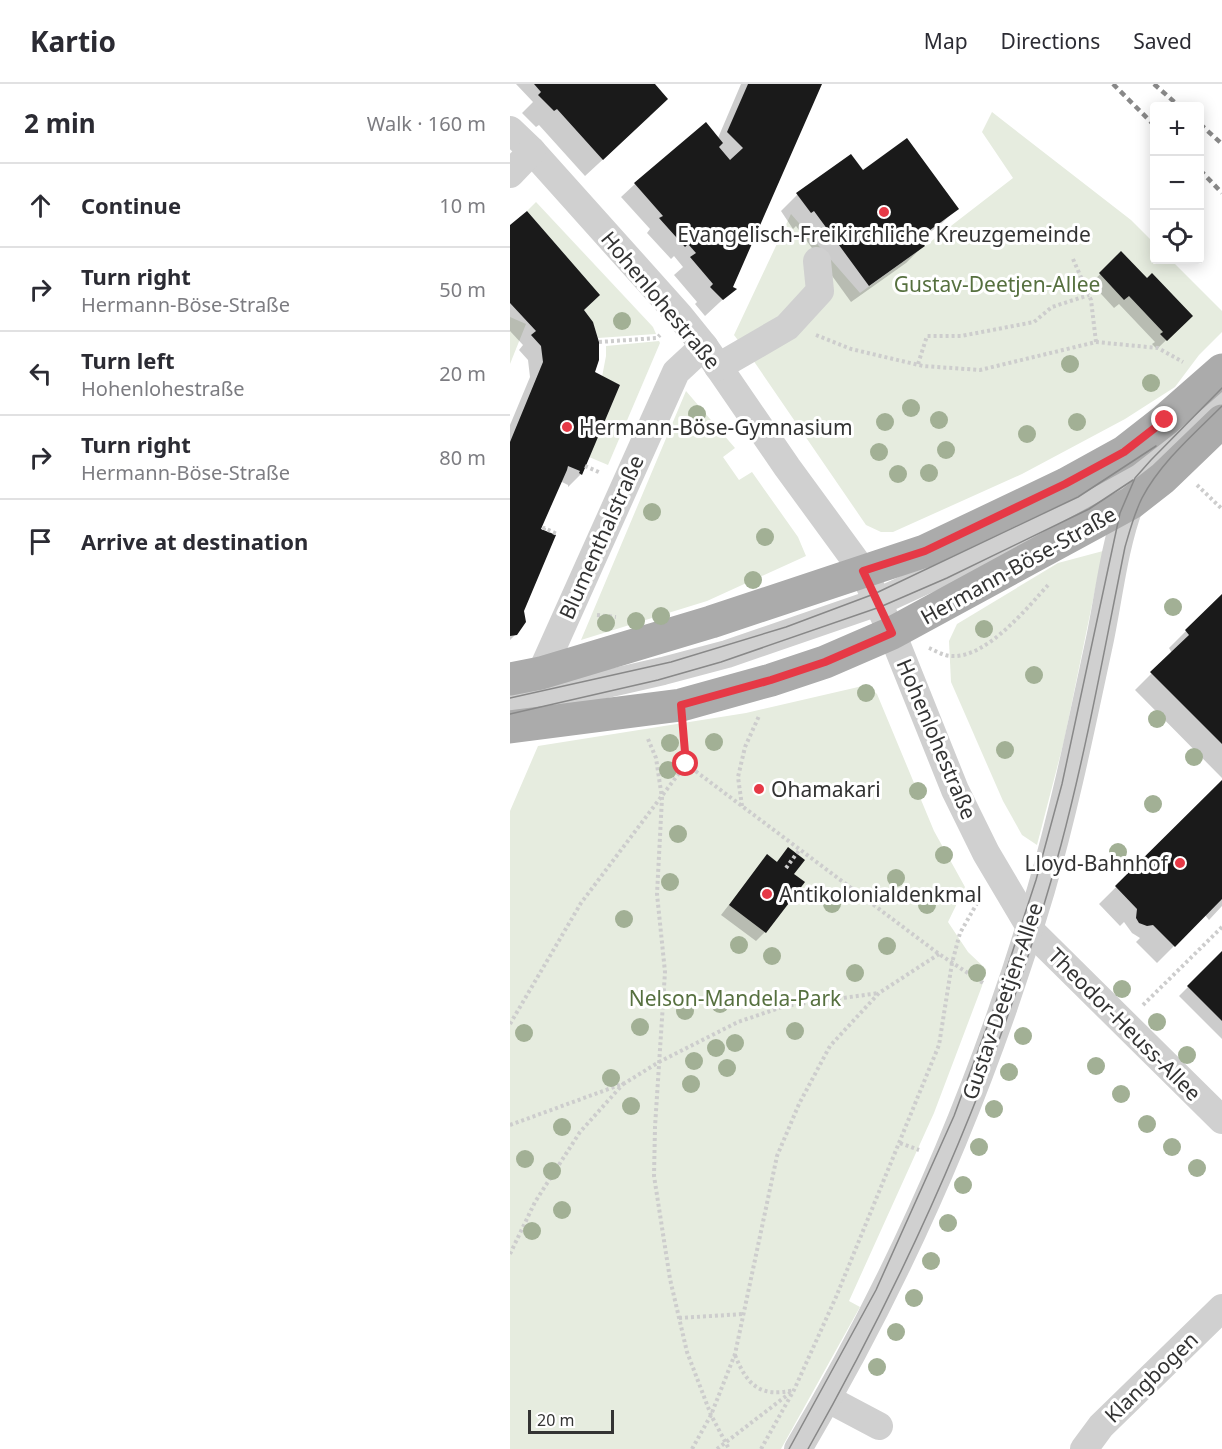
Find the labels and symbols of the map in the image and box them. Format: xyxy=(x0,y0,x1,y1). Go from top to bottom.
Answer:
marker: Evangelisch-Freikirchliche Kreuzgemeinde xyxy=(877,205,891,219)
place label: Evangelisch-Freikirchliche Kreuzgemeinde xyxy=(677,220,1091,248)
street label: Hohenlohestraße xyxy=(595,225,727,375)
park label: Gustav-Deetjen-Allee xyxy=(894,270,1100,298)
route end xyxy=(1151,406,1177,432)
place label: Hermann-Böse-Gymnasium xyxy=(579,413,853,441)
marker: Hermann-Böse-Gymnasium xyxy=(560,420,574,434)
street label: Blumenthalstraße xyxy=(552,450,650,624)
street label: Hermann-Böse-Straße xyxy=(915,500,1121,630)
street label: Hohenlohestraße xyxy=(891,654,983,824)
route start xyxy=(672,750,698,776)
place label: Ohamakari xyxy=(771,775,881,803)
marker: Ohamakari xyxy=(752,782,766,796)
place label: Lloyd-Bahnhof xyxy=(1025,849,1170,877)
marker: Lloyd-Bahnhof xyxy=(1173,856,1187,870)
place label: Antikolonialdenkmal xyxy=(779,880,982,908)
marker: Antikolonialdenkmal xyxy=(760,887,774,901)
street label: Gustav-Deetjen-Allee xyxy=(955,899,1049,1103)
street label: Theodor-Heuss-Allee xyxy=(1042,941,1208,1107)
park label: Nelson-Mandela-Park xyxy=(629,984,842,1012)
street label: Klangbogen xyxy=(1098,1325,1204,1429)
scale bar xyxy=(528,1407,614,1434)

